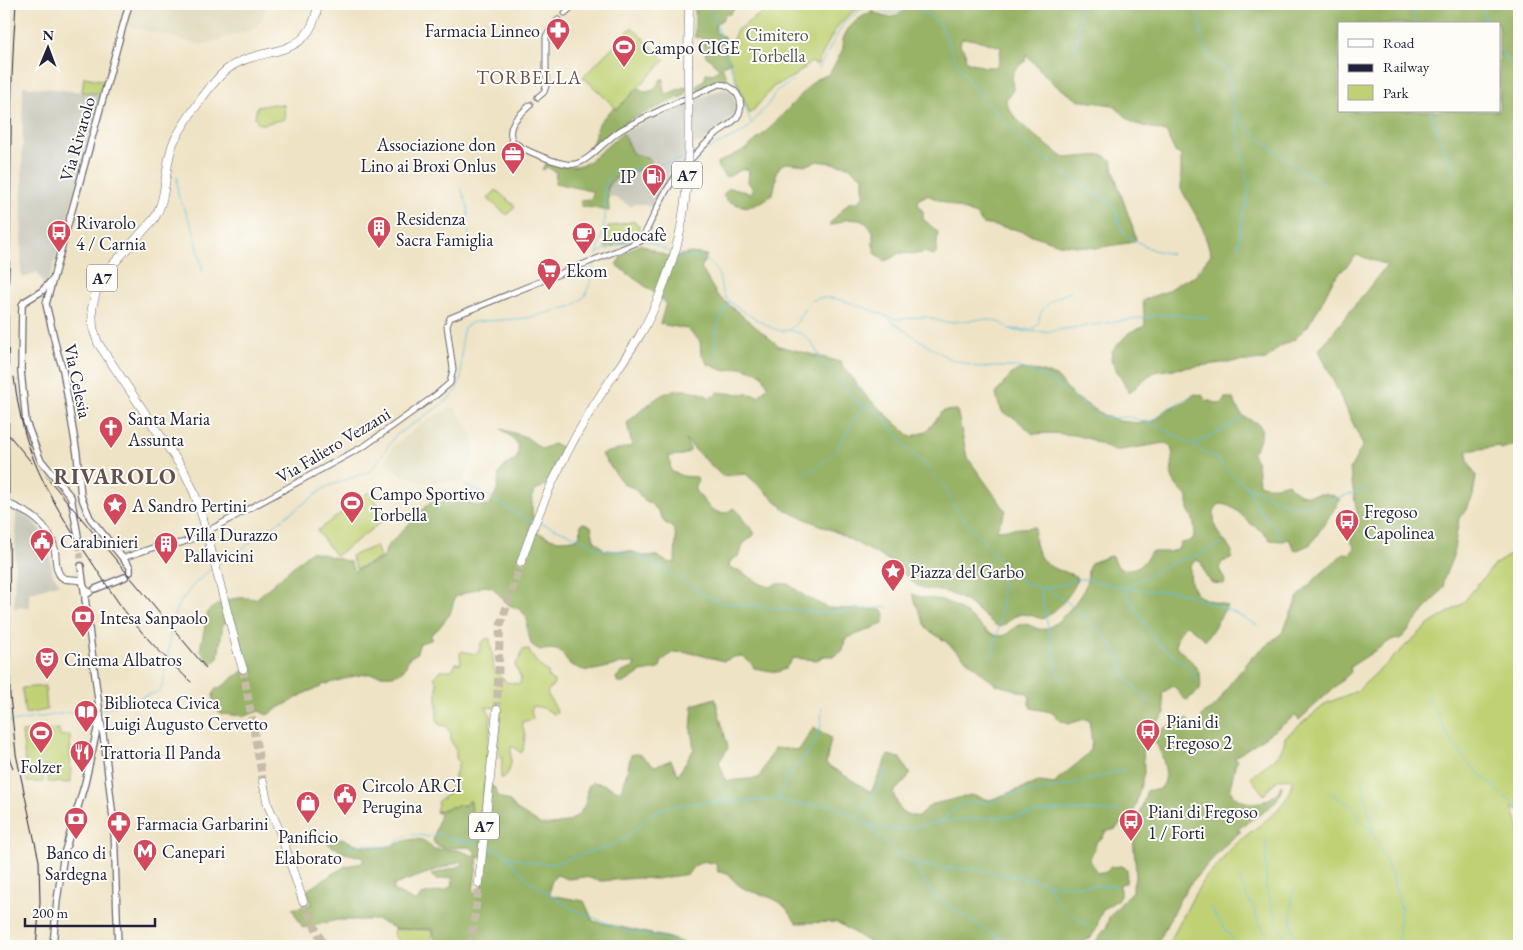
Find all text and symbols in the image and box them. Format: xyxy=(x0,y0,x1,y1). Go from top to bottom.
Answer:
pharmacy icon: Farmacia Linneo xyxy=(545,17,571,51)
place label: Farmacia Linneo xyxy=(425,19,540,42)
north arrow xyxy=(22,22,72,72)
legend xyxy=(1338,22,1500,112)
park label: Cimitero Torbella xyxy=(745,23,809,67)
text: N xyxy=(42,26,55,44)
text: Road xyxy=(1383,33,1415,52)
sports icon: Campo CIGE xyxy=(611,34,637,68)
place label: Campo CIGE xyxy=(642,36,740,59)
text: Railway xyxy=(1383,57,1430,76)
district label: TORBELLA xyxy=(476,65,582,90)
text: Park xyxy=(1383,83,1410,102)
street label: Via Rivarolo xyxy=(54,94,100,184)
place label: Associazione don Lino ai Broxi Onlus xyxy=(360,133,496,177)
office icon: Associazione don Lino ai Broxi Onlus xyxy=(500,141,526,175)
road number: A7 xyxy=(672,162,702,188)
fuel station icon: IP xyxy=(641,163,667,197)
place label: IP xyxy=(620,165,636,188)
place label: Residenza Sacra Famiglia xyxy=(396,207,494,251)
place label: Rivarolo 4 / Carnia xyxy=(76,211,147,255)
building icon: Residenza Sacra Famiglia xyxy=(366,215,392,249)
bus stop icon: Rivarolo 4 / Carnia xyxy=(46,219,72,253)
cafe icon: Ludocafè xyxy=(571,221,597,255)
place label: Ludocafè xyxy=(602,223,667,246)
supermarket icon: Ekom xyxy=(536,257,562,291)
place label: Ekom xyxy=(566,259,608,282)
road number: A7 xyxy=(87,264,117,292)
street label: Via Celesia xyxy=(59,342,97,421)
street label: Via Faliero Vezzani xyxy=(272,402,395,488)
place label: Santa Maria Assunta xyxy=(127,407,211,451)
church icon: Santa Maria Assunta xyxy=(98,415,124,449)
district label: RIVAROLO xyxy=(53,462,177,491)
place label: Campo Sportivo Torbella xyxy=(370,482,485,526)
sports icon: Campo Sportivo Torbella xyxy=(339,490,365,524)
place icon: A Sandro Pertini xyxy=(102,492,128,526)
place label: A Sandro Pertini xyxy=(131,494,247,517)
place label: Fregoso Capolinea xyxy=(1364,500,1435,544)
bus stop icon: Fregoso Capolinea xyxy=(1334,508,1360,542)
place label: Villa Durazzo Pallavicini xyxy=(184,523,278,567)
public building icon: Carabinieri xyxy=(29,528,55,562)
place label: Carabinieri xyxy=(60,530,139,553)
building icon: Villa Durazzo Pallavicini xyxy=(153,531,179,565)
place icon: Piazza del Garbo xyxy=(880,558,906,592)
place label: Piazza del Garbo xyxy=(910,560,1024,583)
bank icon: Intesa Sanpaolo xyxy=(70,604,96,638)
place label: Intesa Sanpaolo xyxy=(100,606,208,629)
theatre icon: Cinema Albatros xyxy=(34,646,60,680)
place label: Cinema Albatros xyxy=(64,648,182,671)
place label: Biblioteca Civica Luigi Augusto Cervetto xyxy=(104,691,268,735)
library icon: Biblioteca Civica Luigi Augusto Cervetto xyxy=(73,699,99,733)
place label: Piani di Fregoso 2 xyxy=(1166,710,1232,754)
bus stop icon: Piani di Fregoso 2 xyxy=(1135,718,1161,752)
sports icon: Folzer xyxy=(28,720,54,754)
restaurant icon: Trattoria Il Panda xyxy=(69,739,95,773)
place label: Trattoria Il Panda xyxy=(100,741,222,764)
place label: Folzer xyxy=(20,755,62,778)
place label: Circolo ARCI Perugina xyxy=(362,774,462,818)
public building icon: Circolo ARCI Perugina xyxy=(332,782,358,816)
shop icon: Panificio Elaborato xyxy=(295,790,321,824)
place label: Piani di Fregoso 1 / Forti xyxy=(1148,800,1258,844)
bank icon: Banco di Sardegna xyxy=(63,806,89,840)
bus stop icon: Piani di Fregoso 1 / Forti xyxy=(1118,808,1144,842)
pharmacy icon: Farmacia Garbarini xyxy=(106,810,132,844)
place label: Farmacia Garbarini xyxy=(136,812,269,835)
road number: A7 xyxy=(469,812,499,839)
place label: Panificio Elaborato xyxy=(274,825,342,869)
metro station icon: Canepari xyxy=(132,838,158,872)
place label: Canepari xyxy=(162,840,226,863)
place label: Banco di Sardegna xyxy=(45,841,108,885)
scale bar xyxy=(25,895,155,927)
text: 200 m xyxy=(32,903,69,922)

